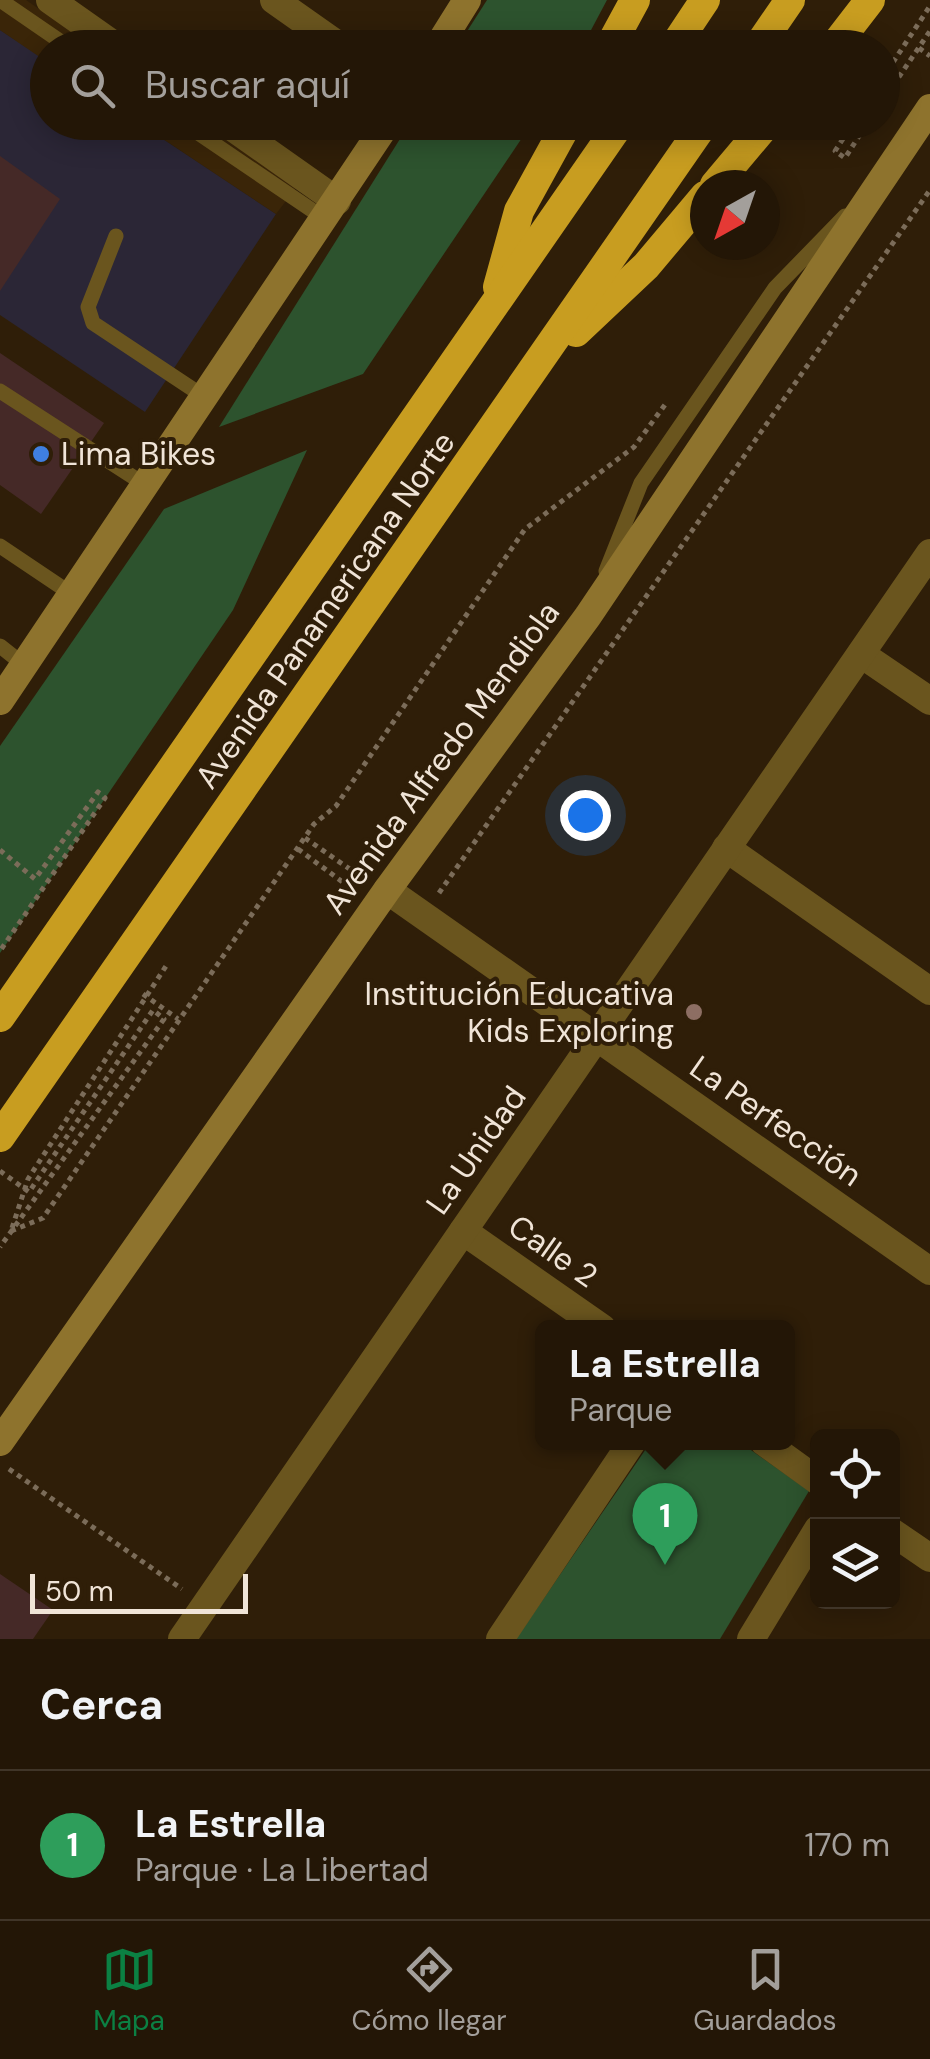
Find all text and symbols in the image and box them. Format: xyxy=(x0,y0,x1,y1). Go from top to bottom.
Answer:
search box xyxy=(30,30,900,140)
icon: search xyxy=(65,58,120,113)
text: Buscar aquí xyxy=(145,60,350,110)
north arrow xyxy=(690,170,780,260)
street label: Avenida Panamericana Norte xyxy=(186,423,464,797)
place label: Lima Bikes xyxy=(61,433,216,475)
marker: Lima Bikes xyxy=(30,443,52,465)
street label: Avenida Alfredo Mendiola xyxy=(313,593,569,923)
your location xyxy=(560,790,611,841)
place label: Institución Educativa Kids Exploring xyxy=(364,973,674,1052)
marker: Institución Educativa Kids Exploring xyxy=(683,1001,705,1023)
street label: La Perfección xyxy=(682,1046,870,1196)
street label: La Unidad xyxy=(417,1078,535,1222)
street label: Calle 2 xyxy=(500,1205,606,1297)
popup xyxy=(535,1320,795,1450)
text: La Estrella xyxy=(569,1339,761,1389)
text: Parque xyxy=(569,1389,672,1431)
map controls xyxy=(810,1429,900,1609)
button: locate xyxy=(810,1429,900,1519)
pin: 1 xyxy=(632,1482,698,1565)
button: layers xyxy=(810,1519,900,1609)
scale bar xyxy=(30,1569,248,1614)
text: 50 m xyxy=(45,1573,114,1610)
text: Cerca xyxy=(40,1677,163,1732)
text: La Estrella xyxy=(135,1799,326,1849)
text: 1 xyxy=(67,1824,78,1866)
text: 170 m xyxy=(804,1824,890,1866)
text: Parque · La Libertad xyxy=(135,1849,429,1891)
tab: Mapa xyxy=(93,1942,165,2039)
tab: Cómo llegar xyxy=(351,1942,507,2039)
tab: Guardados xyxy=(693,1942,837,2039)

